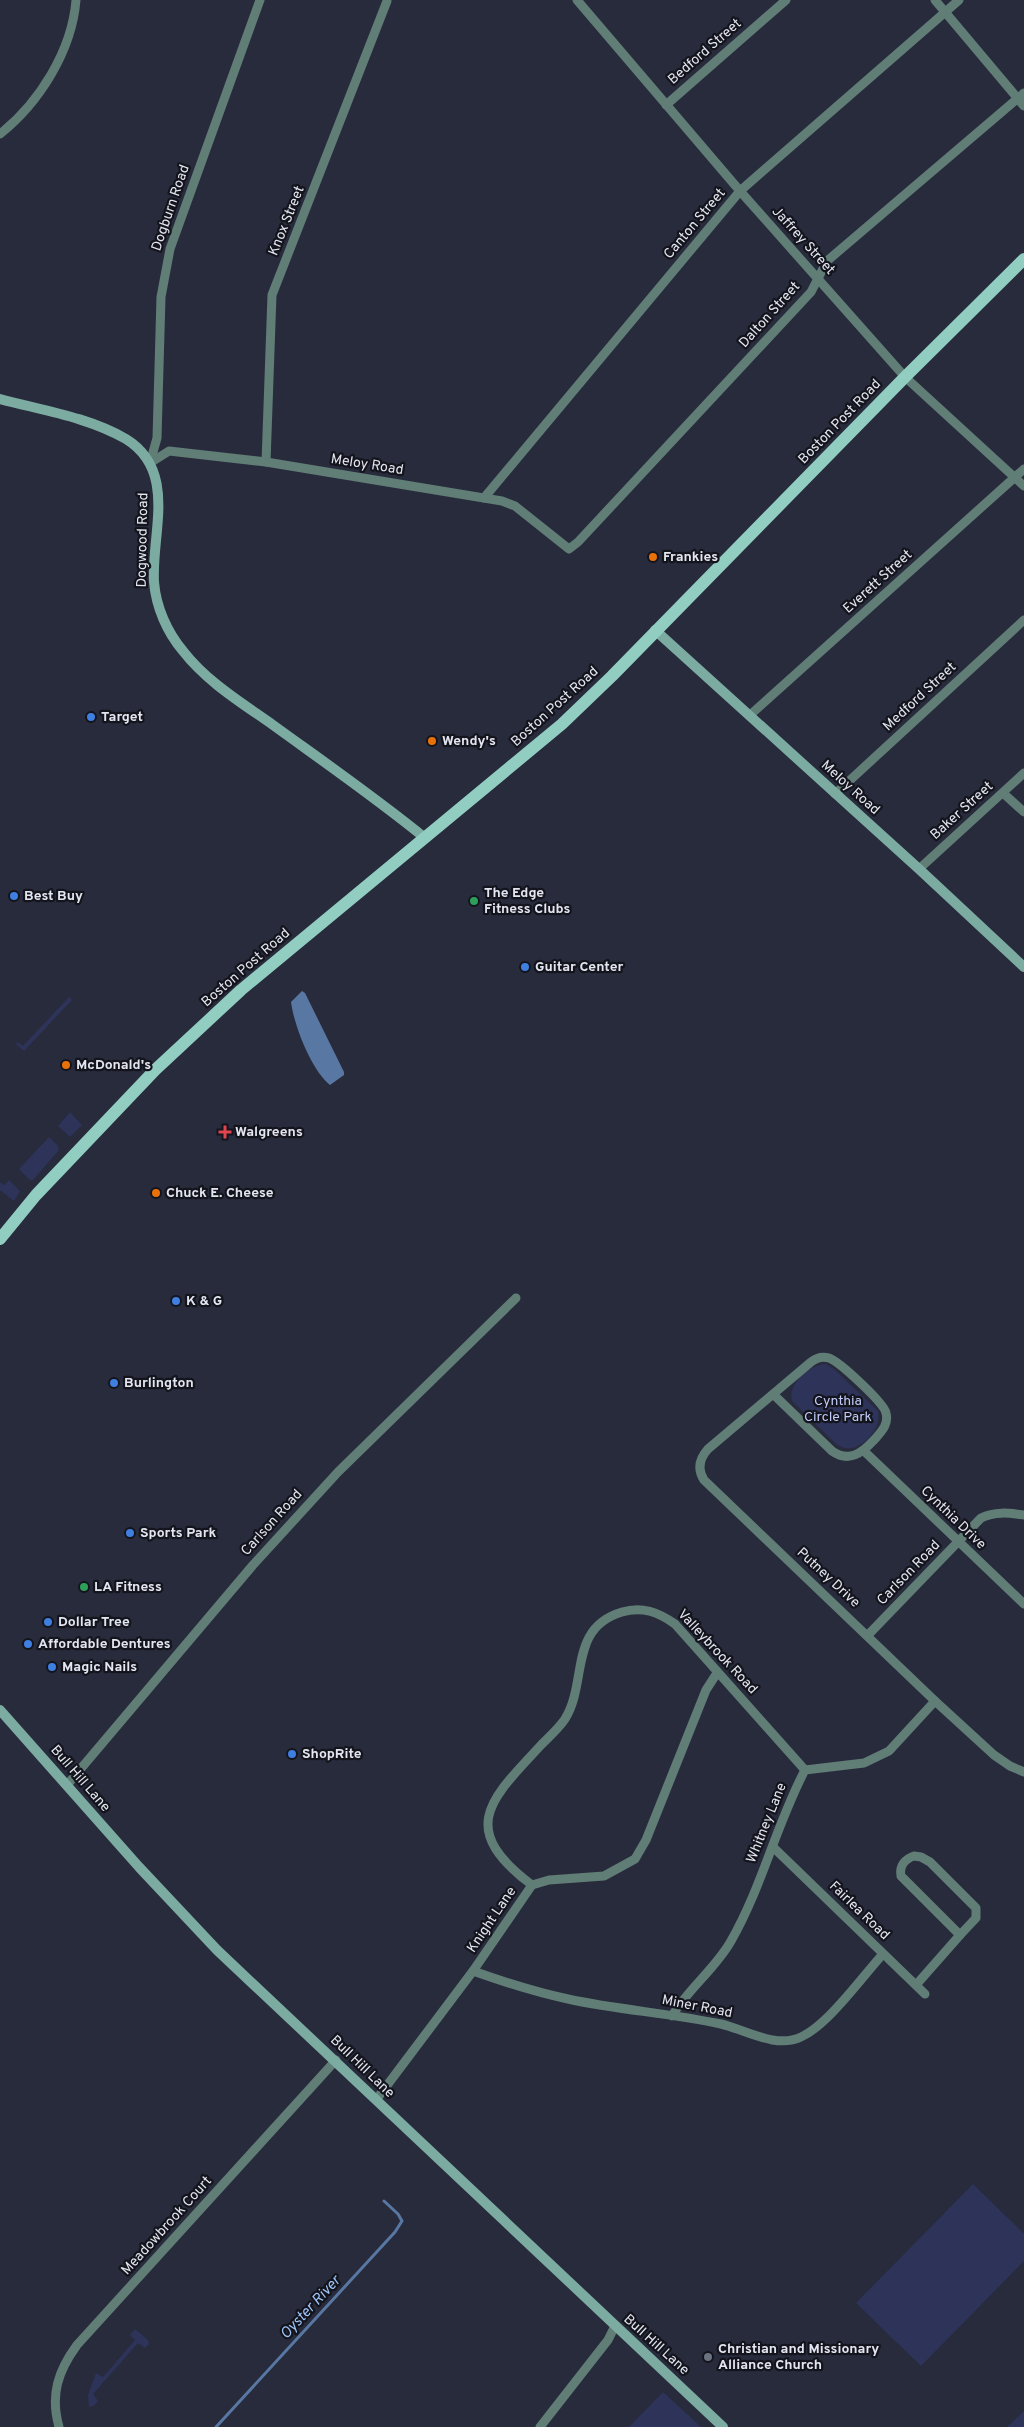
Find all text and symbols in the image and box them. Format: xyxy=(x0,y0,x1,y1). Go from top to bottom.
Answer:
street label: Bedford Street xyxy=(665,15,745,89)
street label: Dogburn Road xyxy=(148,163,194,253)
street label: Knox Street xyxy=(265,184,309,258)
street label: Canton Street xyxy=(661,185,729,263)
street label: Jaffrey Street xyxy=(768,203,838,279)
street label: Dalton Street xyxy=(736,278,804,352)
street label: Boston Post Road xyxy=(795,376,885,468)
street label: Meloy Road xyxy=(329,451,405,479)
street label: Dogwood Road xyxy=(134,492,152,588)
street label: Everett Street xyxy=(840,547,916,617)
place label: Frankies xyxy=(663,549,718,566)
marker: Frankies xyxy=(647,551,659,563)
street label: Medford Street xyxy=(880,659,960,735)
street label: Boston Post Road xyxy=(508,663,602,751)
place label: Target xyxy=(101,709,143,726)
marker: Target xyxy=(85,711,97,723)
place label: Wendy's xyxy=(442,733,496,750)
marker: Wendy's xyxy=(426,735,438,747)
street label: Meloy Road xyxy=(817,757,883,819)
street label: Baker Street xyxy=(927,778,997,844)
place label: The Edge Fitness Clubs xyxy=(484,885,570,918)
place label: Best Buy xyxy=(24,888,83,905)
marker: Best Buy xyxy=(8,890,20,902)
marker: The Edge Fitness Clubs xyxy=(468,895,480,907)
street label: Boston Post Road xyxy=(198,925,294,1011)
place label: Guitar Center xyxy=(535,959,624,976)
marker: Guitar Center xyxy=(519,961,531,973)
place label: McDonald's xyxy=(76,1057,151,1074)
marker: McDonald's xyxy=(60,1059,72,1071)
place label: Walgreens xyxy=(235,1124,303,1141)
marker: Walgreens xyxy=(219,1126,231,1138)
place label: Chuck E. Cheese xyxy=(166,1185,274,1202)
marker: Chuck E. Cheese xyxy=(150,1187,162,1199)
place label: K & G xyxy=(186,1293,222,1310)
marker: K & G xyxy=(170,1295,182,1307)
place label: Burlington xyxy=(124,1375,194,1392)
marker: Burlington xyxy=(108,1377,120,1389)
park label: Cynthia Circle Park xyxy=(804,1393,872,1426)
street label: Cynthia Drive xyxy=(917,1483,989,1553)
street label: Carlson Road xyxy=(238,1486,306,1560)
place label: Sports Park xyxy=(140,1525,216,1542)
marker: Sports Park xyxy=(124,1527,136,1539)
street label: Carlson Road xyxy=(874,1537,944,1609)
street label: Putney Drive xyxy=(793,1544,863,1612)
place label: LA Fitness xyxy=(94,1579,162,1596)
marker: LA Fitness xyxy=(78,1581,90,1593)
street label: Valleybrook Road xyxy=(673,1606,761,1698)
place label: Dollar Tree xyxy=(58,1614,130,1631)
marker: Dollar Tree xyxy=(42,1616,54,1628)
place label: Affordable Dentures xyxy=(38,1636,171,1653)
marker: Affordable Dentures xyxy=(22,1638,34,1650)
place label: Magic Nails xyxy=(62,1659,137,1676)
marker: Magic Nails xyxy=(46,1661,58,1673)
street label: Bull Hill Lane xyxy=(46,1742,114,1816)
place label: ShopRite xyxy=(302,1746,362,1763)
marker: ShopRite xyxy=(286,1748,298,1760)
street label: Whitney Lane xyxy=(743,1780,791,1866)
street label: Fairlea Road xyxy=(825,1878,893,1944)
street label: Knight Lane xyxy=(464,1884,520,1956)
street label: Miner Road xyxy=(660,1992,734,2022)
street label: Bull Hill Lane xyxy=(326,2032,398,2102)
street label: Meadowbrook Court xyxy=(118,2173,216,2279)
water label: Oyster River xyxy=(277,2271,346,2344)
street label: Bull Hill Lane xyxy=(620,2311,692,2379)
place label: Christian and Missionary Alliance Church xyxy=(718,2341,879,2374)
marker: Christian and Missionary Alliance Church xyxy=(702,2351,714,2363)

